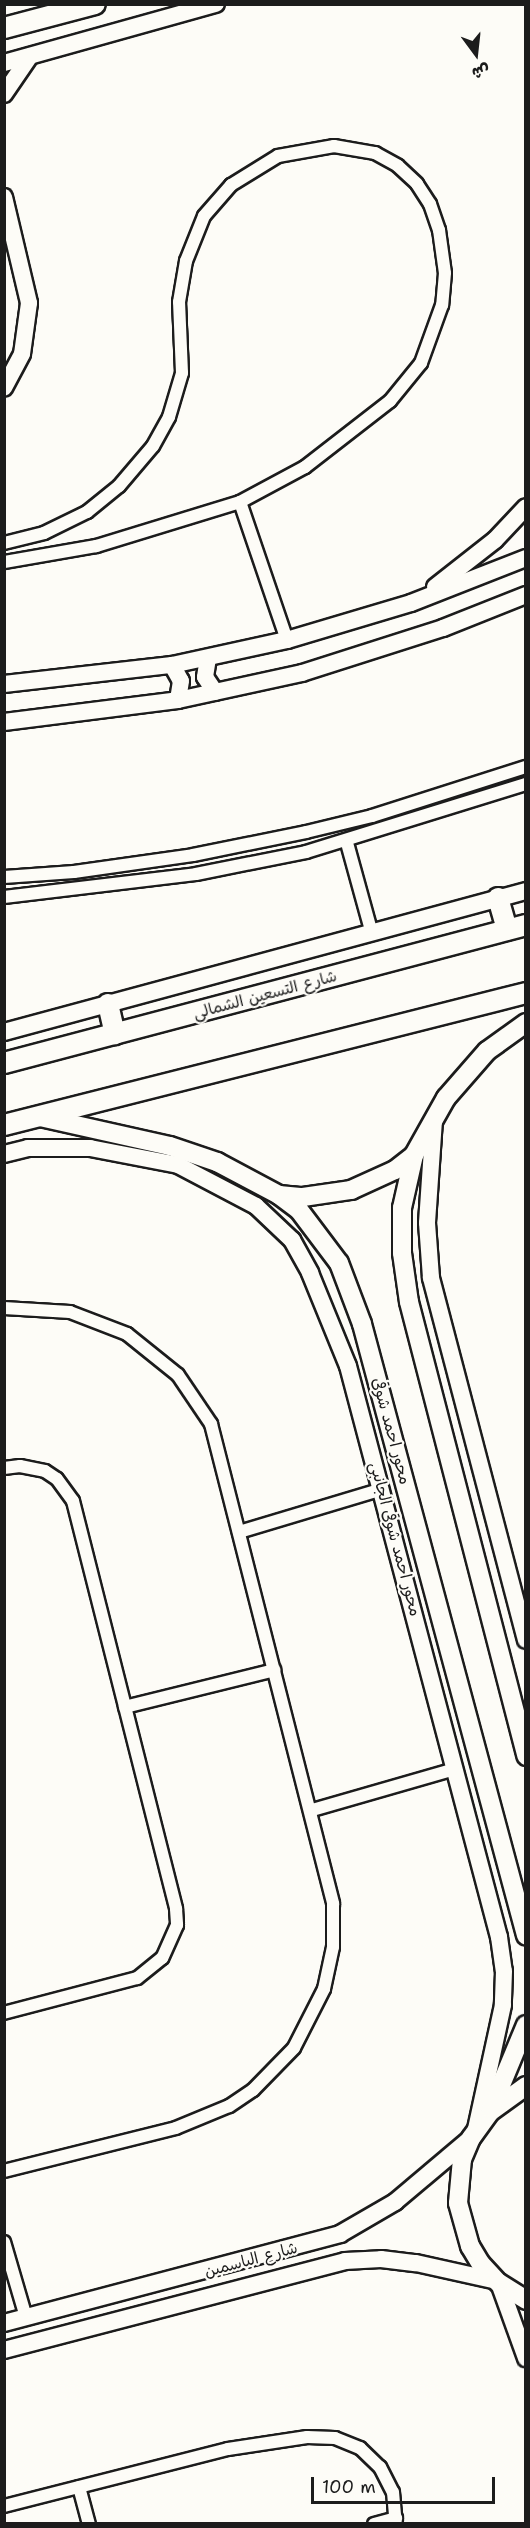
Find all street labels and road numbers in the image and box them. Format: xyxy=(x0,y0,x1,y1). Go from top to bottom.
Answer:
street label: شارع التسعين الشمالى xyxy=(191,967,339,1023)
street label: محور احمد شوقى xyxy=(368,1375,414,1487)
street label: محور احمد شوقى الجانبى xyxy=(365,1460,425,1618)
street label: شارع الياسمين xyxy=(202,2238,300,2282)

